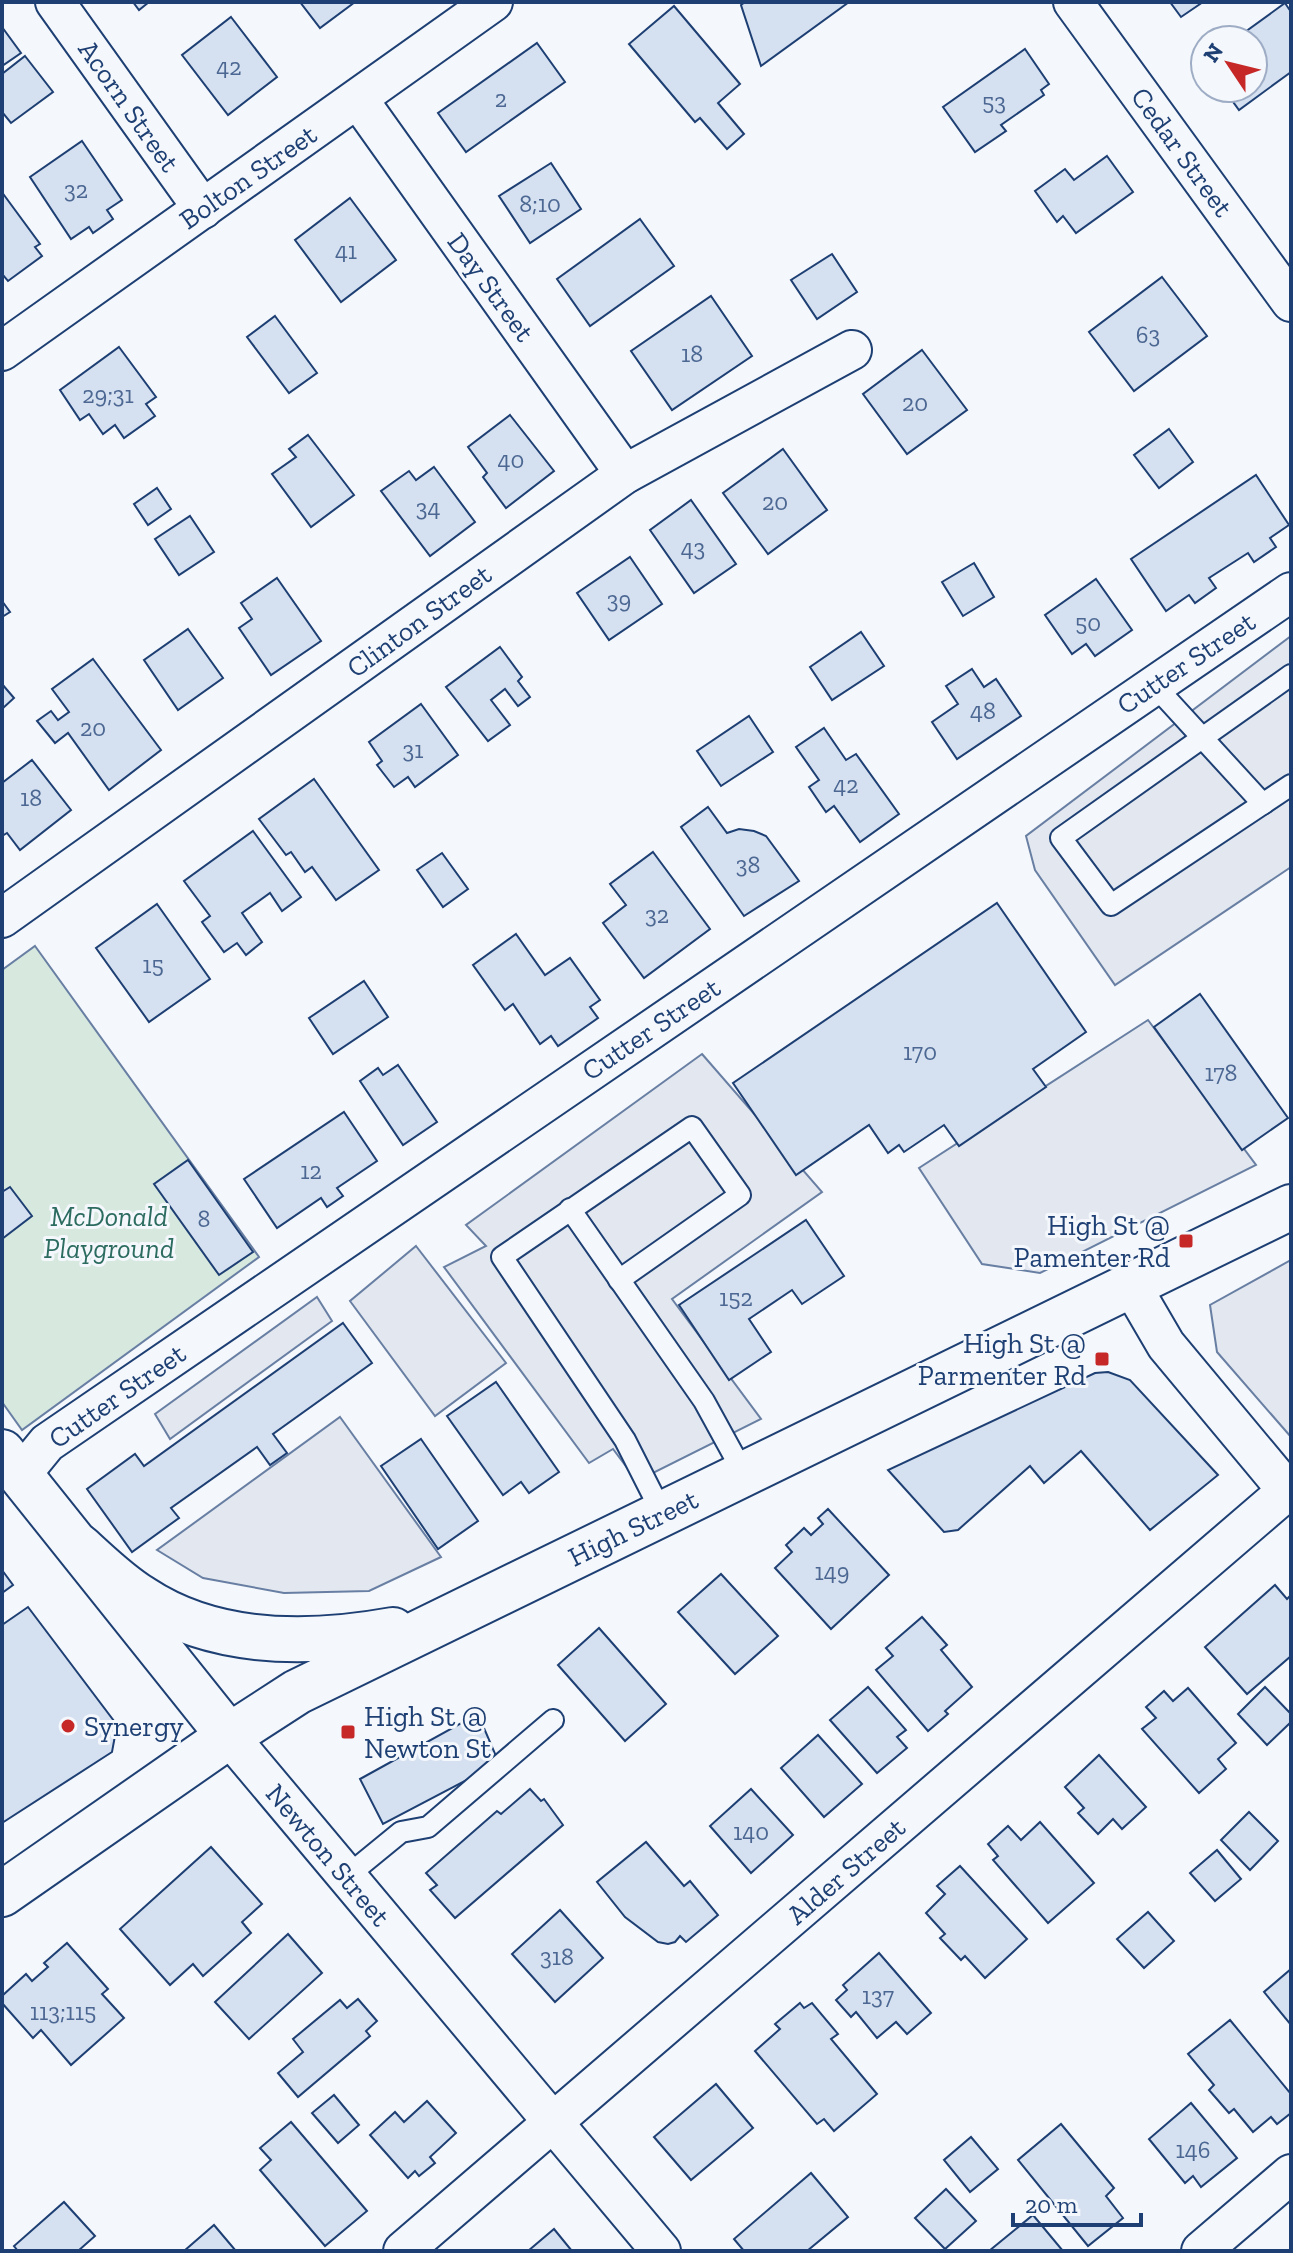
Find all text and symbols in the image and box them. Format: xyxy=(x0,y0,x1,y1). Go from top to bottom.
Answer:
north arrow xyxy=(1189,24,1269,104)
street label: Acorn Street xyxy=(72,34,187,179)
text: N xyxy=(1197,38,1229,67)
house number: 42 xyxy=(216,52,242,81)
street label: Cedar Street xyxy=(1124,81,1240,224)
house number: 2 xyxy=(495,84,507,113)
house number: 53 xyxy=(982,87,1006,116)
street label: Bolton Street xyxy=(173,117,323,236)
house number: 32 xyxy=(64,175,88,204)
house number: 8;10 xyxy=(519,189,561,218)
street label: Day Street xyxy=(441,226,542,348)
house number: 41 xyxy=(335,236,357,265)
house number: 63 xyxy=(1136,320,1160,349)
house number: 18 xyxy=(681,339,703,368)
house number: 29;31 xyxy=(82,380,134,409)
house number: 20 xyxy=(902,388,928,417)
house number: 40 xyxy=(498,445,524,474)
house number: 20 xyxy=(762,487,788,516)
house number: 34 xyxy=(416,493,440,522)
house number: 43 xyxy=(681,533,705,562)
street label: Clinton Street xyxy=(340,557,498,684)
house number: 39 xyxy=(607,585,631,614)
street label: Cutter Street xyxy=(1111,604,1262,721)
house number: 50 xyxy=(1075,608,1101,637)
house number: 48 xyxy=(970,696,996,725)
house number: 20 xyxy=(80,713,106,742)
house number: 31 xyxy=(403,735,423,764)
house number: 42 xyxy=(833,770,859,799)
house number: 18 xyxy=(20,783,42,812)
house number: 38 xyxy=(736,850,760,879)
house number: 32 xyxy=(645,900,669,929)
house number: 15 xyxy=(142,950,164,979)
street label: Cutter Street xyxy=(576,970,727,1087)
house number: 170 xyxy=(903,1037,937,1066)
house number: 178 xyxy=(1204,1058,1238,1087)
house number: 12 xyxy=(300,1156,322,1185)
park label: McDonald Playground xyxy=(44,1200,174,1265)
house number: 8 xyxy=(198,1204,210,1233)
place label: High St @ Pamenter Rd xyxy=(1014,1209,1170,1274)
marker: High St @ Pamenter Rd xyxy=(1177,1232,1195,1250)
house number: 152 xyxy=(719,1283,753,1312)
place label: High St @ Parmenter Rd xyxy=(918,1327,1086,1392)
street label: Cutter Street xyxy=(42,1336,192,1455)
marker: High St @ Parmenter Rd xyxy=(1093,1350,1111,1368)
street label: High Street xyxy=(563,1482,704,1573)
house number: 149 xyxy=(815,1557,849,1586)
place label: High St @ Newton St xyxy=(364,1700,491,1765)
place label: Synergy xyxy=(84,1710,184,1743)
marker: Synergy xyxy=(59,1717,77,1735)
marker: High St @ Newton St xyxy=(339,1723,357,1741)
street label: Newton Street xyxy=(259,1777,397,1933)
street label: Alder Street xyxy=(780,1810,912,1931)
house number: 140 xyxy=(733,1817,769,1846)
house number: 318 xyxy=(540,1942,574,1971)
house number: 137 xyxy=(862,1981,894,2010)
house number: 113;115 xyxy=(30,1997,96,2026)
house number: 146 xyxy=(1176,2135,1210,2164)
scale bar xyxy=(1013,2177,1141,2227)
text: 20 m xyxy=(1025,2190,1078,2219)

